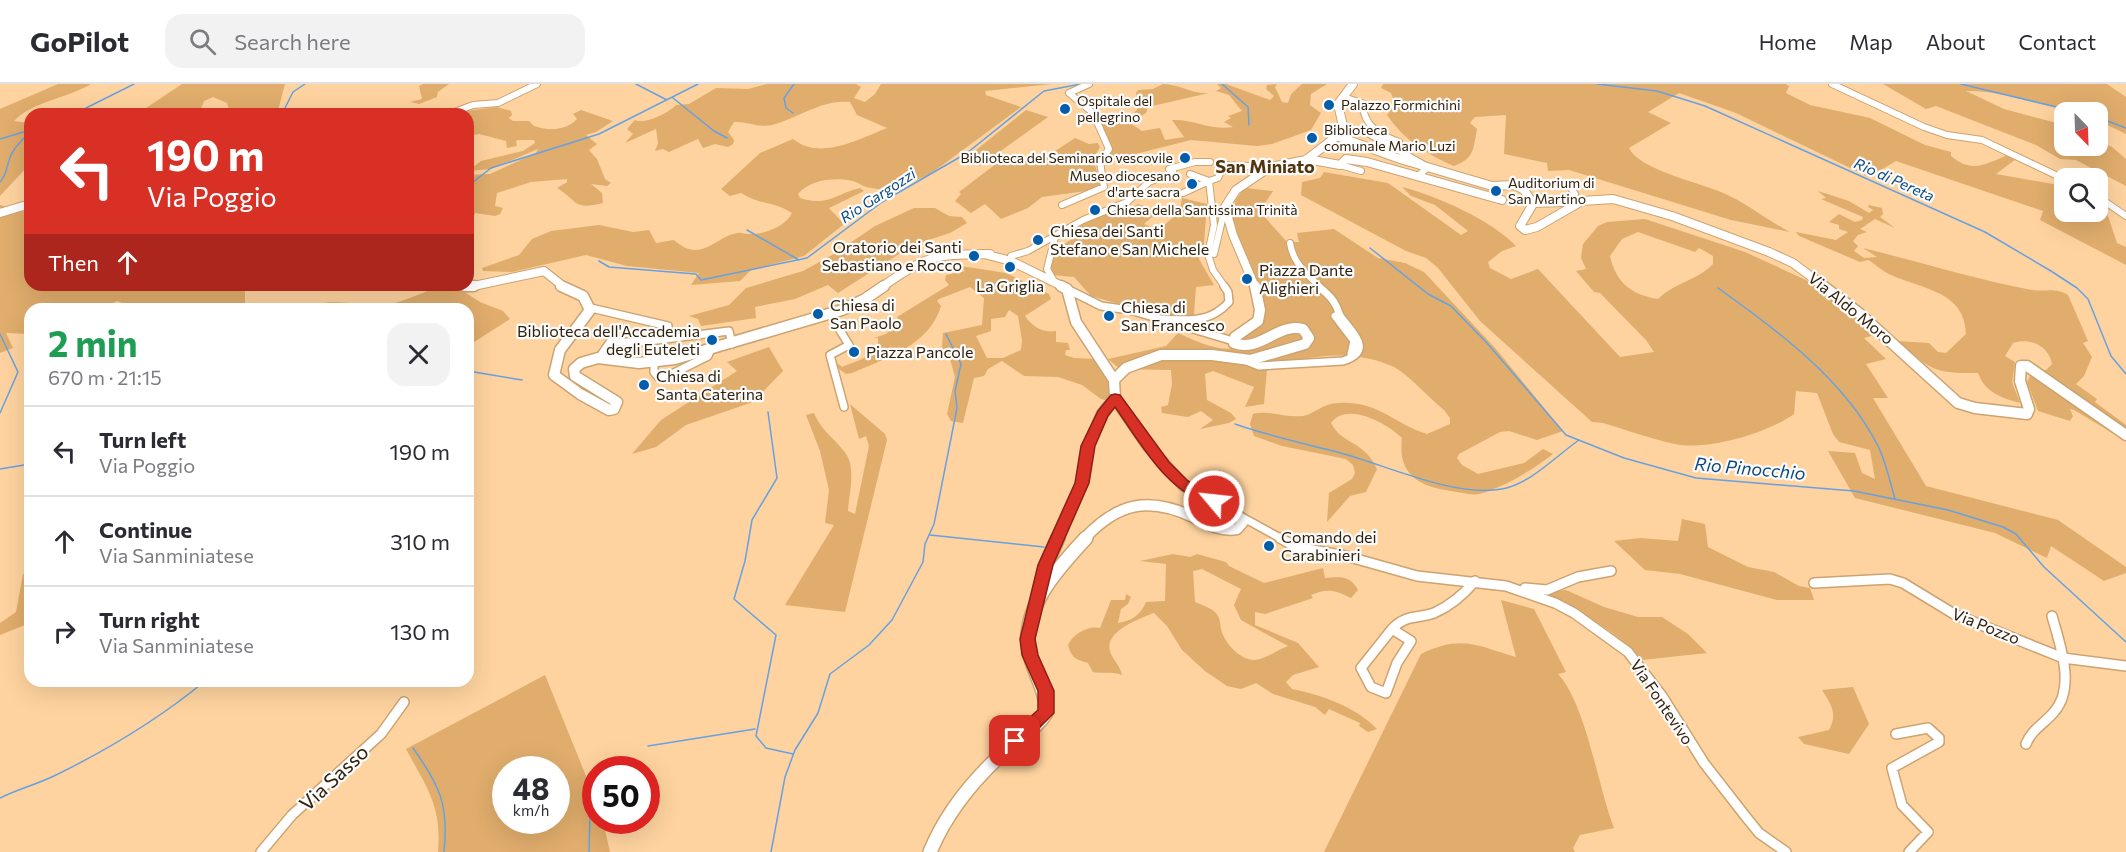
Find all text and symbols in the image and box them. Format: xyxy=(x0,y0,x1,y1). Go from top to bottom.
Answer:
search box xyxy=(165,14,585,68)
text: GoPilot xyxy=(30,24,129,58)
icon: search xyxy=(186,25,219,58)
text: Search here xyxy=(234,28,351,55)
text: Home xyxy=(1759,29,1816,54)
text: Map xyxy=(1849,29,1893,54)
text: About xyxy=(1926,29,1985,54)
text: Contact xyxy=(2018,29,2096,54)
place label: Ospitale del pellegrino xyxy=(1077,92,1152,125)
place label: Palazzo Formichini xyxy=(1341,96,1461,113)
marker: Palazzo Formichini xyxy=(1322,98,1336,112)
marker: Ospitale del pellegrino xyxy=(1058,102,1072,116)
north arrow xyxy=(2054,102,2108,156)
map controls xyxy=(2054,102,2108,222)
place label: Biblioteca comunale Mario Luzi xyxy=(1324,121,1456,154)
text: 190 m xyxy=(147,128,265,180)
marker: Biblioteca comunale Mario Luzi xyxy=(1305,131,1319,145)
icon: left xyxy=(48,132,126,210)
place label: Biblioteca del Seminario vescovile xyxy=(961,149,1173,166)
marker: Biblioteca del Seminario vescovile xyxy=(1178,151,1192,165)
water label: Rio di Pereta xyxy=(1852,153,1937,205)
district label: San Miniato xyxy=(1215,155,1315,177)
water label: Rio Gargozzi xyxy=(836,163,919,226)
place label: Museo diocesano d'arte sacra xyxy=(1070,167,1180,200)
button: search xyxy=(2054,168,2108,222)
place label: Auditorium di San Martino xyxy=(1508,174,1595,207)
marker: Museo diocesano d'arte sacra xyxy=(1185,177,1199,191)
text: Via Poggio xyxy=(147,180,277,213)
marker: Auditorium di San Martino xyxy=(1489,184,1503,198)
place label: Chiesa della Santissima Trinità xyxy=(1107,201,1298,218)
marker: Chiesa della Santissima Trinità xyxy=(1088,203,1102,217)
place label: Chiesa dei Santi Stefano e San Michele xyxy=(1050,221,1209,258)
marker: Chiesa dei Santi Stefano e San Michele xyxy=(1031,233,1045,247)
place label: Oratorio dei Santi Sebastiano e Rocco xyxy=(822,237,962,274)
icon: ahead xyxy=(111,246,144,279)
text: Then xyxy=(48,249,99,276)
marker: Oratorio dei Santi Sebastiano e Rocco xyxy=(967,249,981,263)
marker: La Griglia xyxy=(1003,260,1017,274)
place label: Piazza Dante Alighieri xyxy=(1259,260,1353,297)
street label: Via Aldo Moro xyxy=(1805,267,1898,348)
marker: Piazza Dante Alighieri xyxy=(1240,272,1254,286)
place label: La Griglia xyxy=(976,276,1044,295)
place label: Chiesa di San Paolo xyxy=(830,295,902,332)
place label: Chiesa di San Francesco xyxy=(1121,297,1225,334)
marker: Chiesa di San Paolo xyxy=(811,307,825,321)
marker: Chiesa di San Francesco xyxy=(1102,309,1116,323)
text: 2 min xyxy=(48,320,138,364)
place label: Biblioteca dell'Accademia degli Euteleti xyxy=(517,321,700,358)
button: close xyxy=(387,323,450,386)
marker: Biblioteca dell'Accademia degli Euteleti xyxy=(705,333,719,347)
place label: Piazza Pancole xyxy=(866,342,973,361)
marker: Piazza Pancole xyxy=(847,345,861,359)
text: 670 m · 21:15 xyxy=(48,365,162,389)
place label: Chiesa di Santa Caterina xyxy=(656,366,763,403)
marker: Chiesa di Santa Caterina xyxy=(637,378,651,392)
text: Turn left xyxy=(99,426,186,453)
icon: left xyxy=(48,435,81,468)
text: 190 m xyxy=(389,438,450,465)
water label: Rio Pinocchio xyxy=(1694,452,1807,484)
text: Via Poggio xyxy=(99,453,195,477)
position arrow xyxy=(1182,469,1246,533)
text: Continue xyxy=(99,516,192,543)
icon: ahead xyxy=(48,525,81,558)
place label: Comando dei Carabinieri xyxy=(1281,527,1377,564)
text: 310 m xyxy=(390,528,450,555)
marker: Comando dei Carabinieri xyxy=(1262,539,1276,553)
text: Via Sanminiatese xyxy=(99,543,254,567)
street label: Via Pozzo xyxy=(1950,603,2023,648)
text: Turn right xyxy=(99,606,200,633)
icon: right xyxy=(48,615,81,648)
text: 130 m xyxy=(390,618,450,645)
text: Via Sanminiatese xyxy=(99,633,254,657)
street label: Via Fontevivo xyxy=(1627,656,1698,748)
pin xyxy=(989,715,1040,766)
icon: arrive xyxy=(998,724,1031,757)
street label: Via Sasso xyxy=(294,739,373,815)
speed limit sign: 50 xyxy=(582,756,660,834)
text: 48 xyxy=(513,769,549,806)
text: km/h xyxy=(513,801,549,819)

